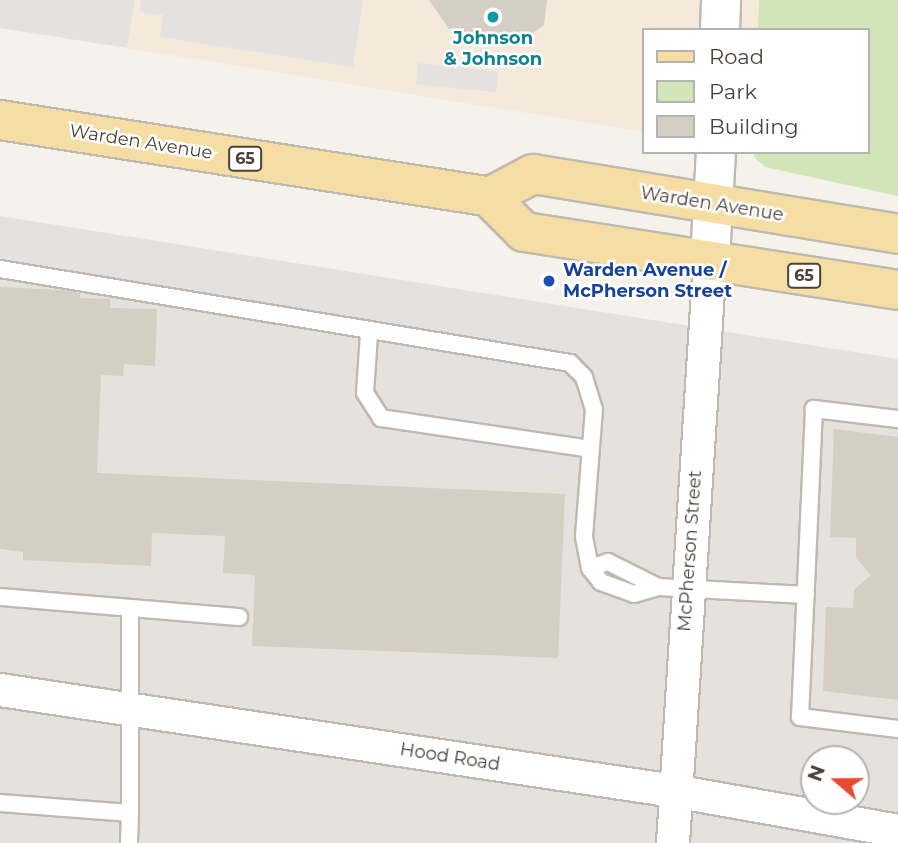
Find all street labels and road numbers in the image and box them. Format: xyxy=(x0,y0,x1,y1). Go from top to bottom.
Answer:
street label: Warden Avenue xyxy=(68,120,214,164)
road number: 65 xyxy=(228,146,262,172)
street label: Warden Avenue xyxy=(639,182,785,226)
road number: 65 xyxy=(786,264,822,288)
street label: McPherson Street xyxy=(674,470,706,632)
street label: Hood Road xyxy=(398,738,502,776)

